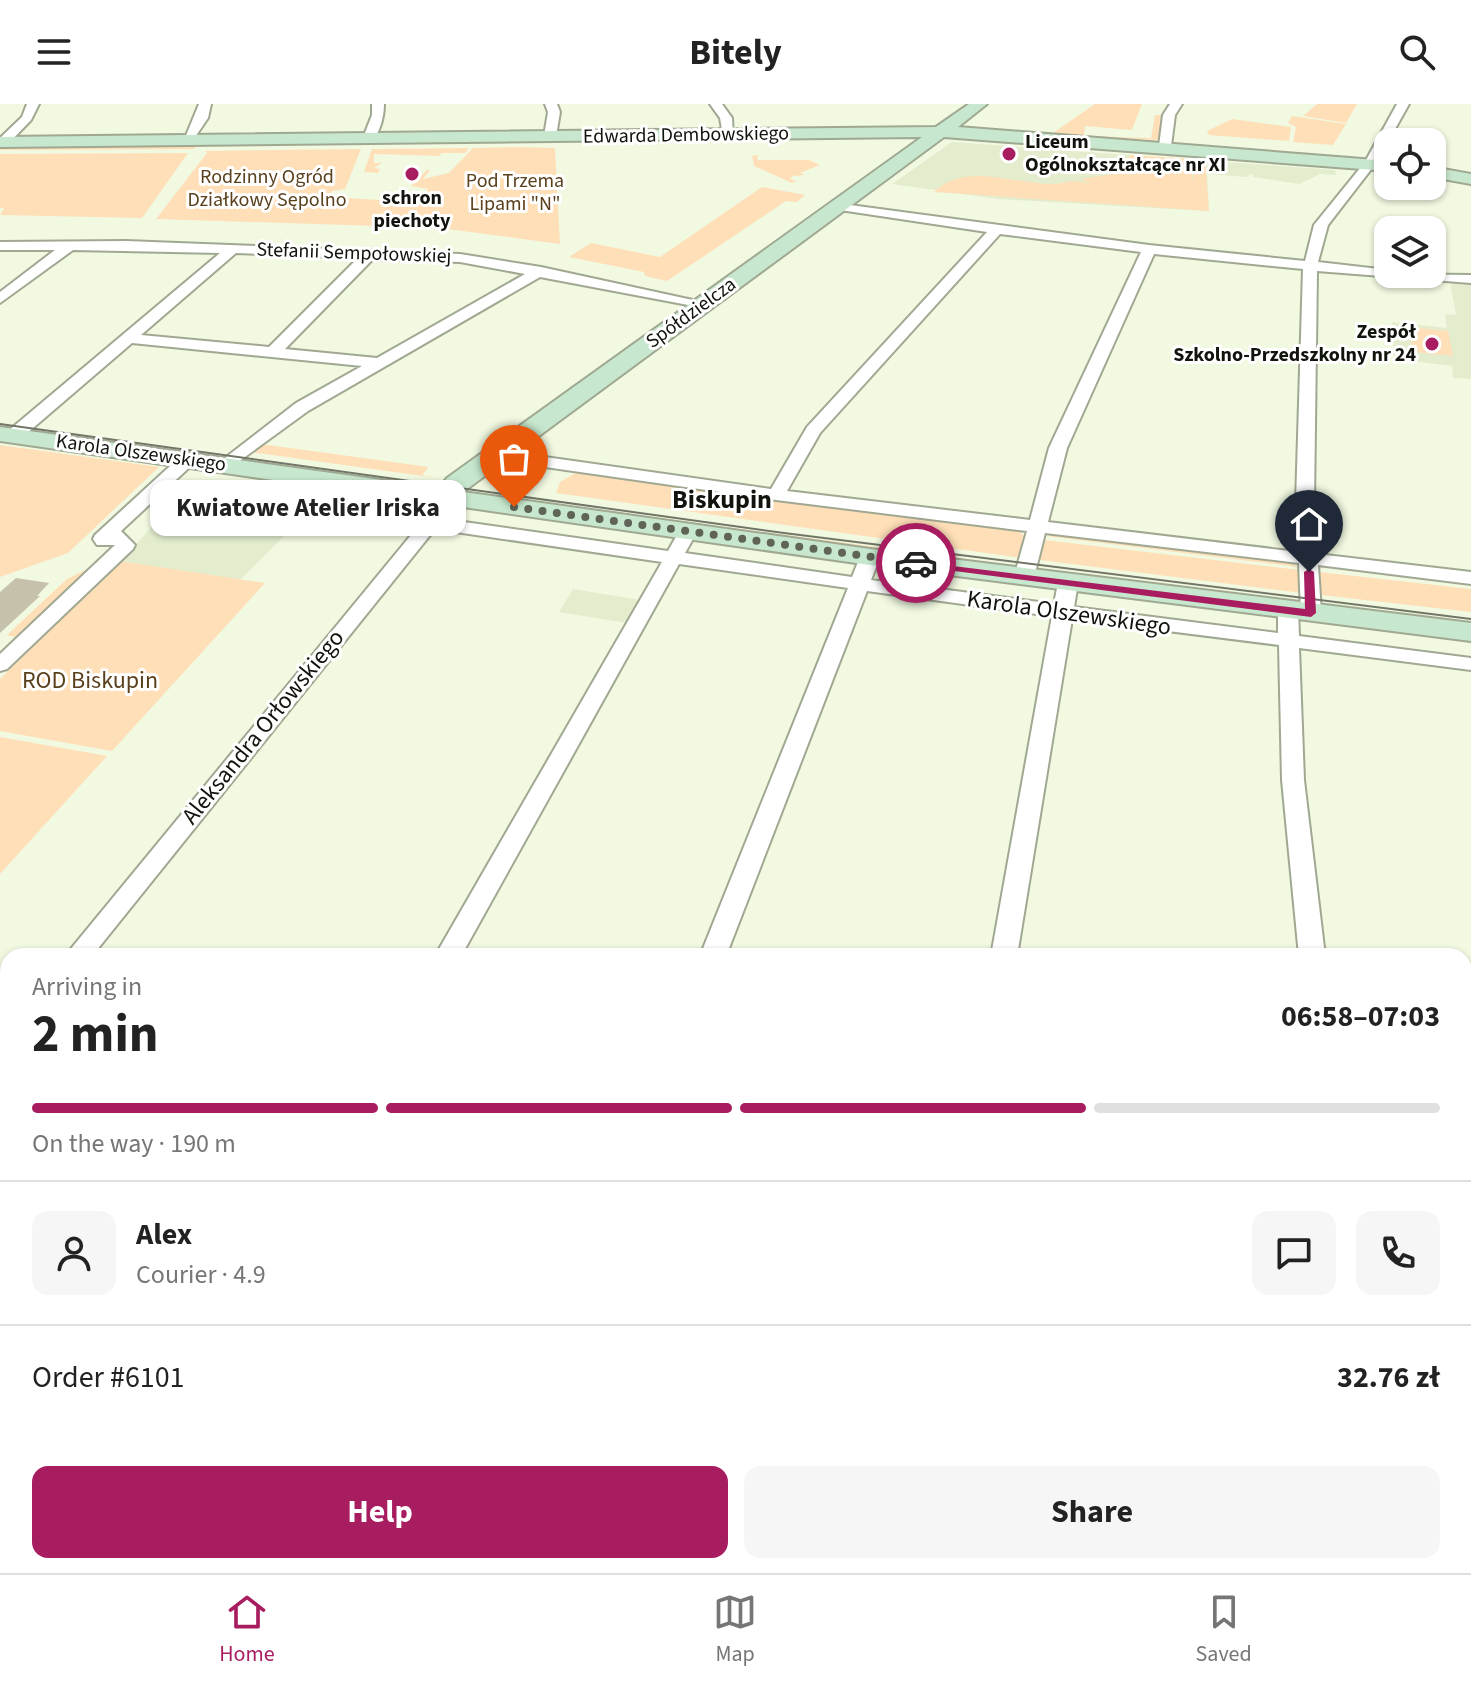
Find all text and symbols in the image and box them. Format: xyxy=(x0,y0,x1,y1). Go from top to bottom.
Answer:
text: Bitely xyxy=(689,27,782,78)
icon: menu xyxy=(32,30,76,74)
icon: search xyxy=(1395,30,1439,74)
street label: Edwarda Dembowskiego xyxy=(583,119,789,151)
place label: Liceum Ogólnokształcące nr XI xyxy=(1025,128,1226,179)
map controls xyxy=(1374,128,1446,288)
button: locate xyxy=(1374,128,1446,200)
marker: Liceum Ogólnokształcące nr XI xyxy=(1000,145,1018,163)
park label: Rodzinny Ogród Działkowy Sępolno xyxy=(187,163,347,214)
marker: schron piechoty xyxy=(403,165,421,183)
park label: Pod Trzema Lipami "N" xyxy=(466,167,564,218)
place label: schron piechoty xyxy=(374,184,451,235)
button: layers xyxy=(1374,216,1446,288)
street label: Stefanii Sempołowskiej xyxy=(256,236,452,270)
street label: Spółdzielcza xyxy=(640,271,742,355)
place label: Zespół Szkolno-Przedszkolny nr 24 xyxy=(1173,318,1417,369)
marker: Zespół Szkolno-Przedszkolny nr 24 xyxy=(1423,335,1441,353)
pin xyxy=(480,425,548,507)
street label: Karola Olszewskiego xyxy=(54,427,228,479)
icon: bag xyxy=(492,437,536,481)
callout: Kwiatowe Atelier Iriska xyxy=(150,479,466,535)
district label: Biskupin xyxy=(672,481,772,518)
text: Kwiatowe Atelier Iriska xyxy=(176,489,440,526)
pin xyxy=(1275,490,1343,572)
icon: home xyxy=(1287,502,1331,546)
courier xyxy=(876,523,956,603)
icon: car xyxy=(894,541,938,585)
street label: Karola Olszewskiego xyxy=(965,581,1173,645)
street label: Aleksandra Orłowskiego xyxy=(173,622,353,832)
park label: ROD Biskupin xyxy=(22,663,158,698)
text: Arriving in xyxy=(32,968,142,1005)
text: 06:58–07:03 xyxy=(1281,995,1440,1038)
text: 2 min xyxy=(32,998,159,1072)
text: On the way · 190 m xyxy=(32,1125,236,1162)
button: person xyxy=(32,1211,116,1295)
button: chat xyxy=(1252,1211,1336,1295)
button: phone xyxy=(1356,1211,1440,1295)
text: Alex xyxy=(136,1213,192,1256)
text: Courier · 4.9 xyxy=(136,1256,266,1293)
text: Order #6101 xyxy=(32,1356,185,1399)
text: 32.76 zł xyxy=(1337,1356,1440,1399)
button: Help xyxy=(32,1466,728,1558)
button: Share xyxy=(744,1466,1440,1558)
tab: Home xyxy=(219,1590,275,1670)
tab: Map xyxy=(713,1590,757,1670)
tab: Saved xyxy=(1196,1590,1252,1670)

